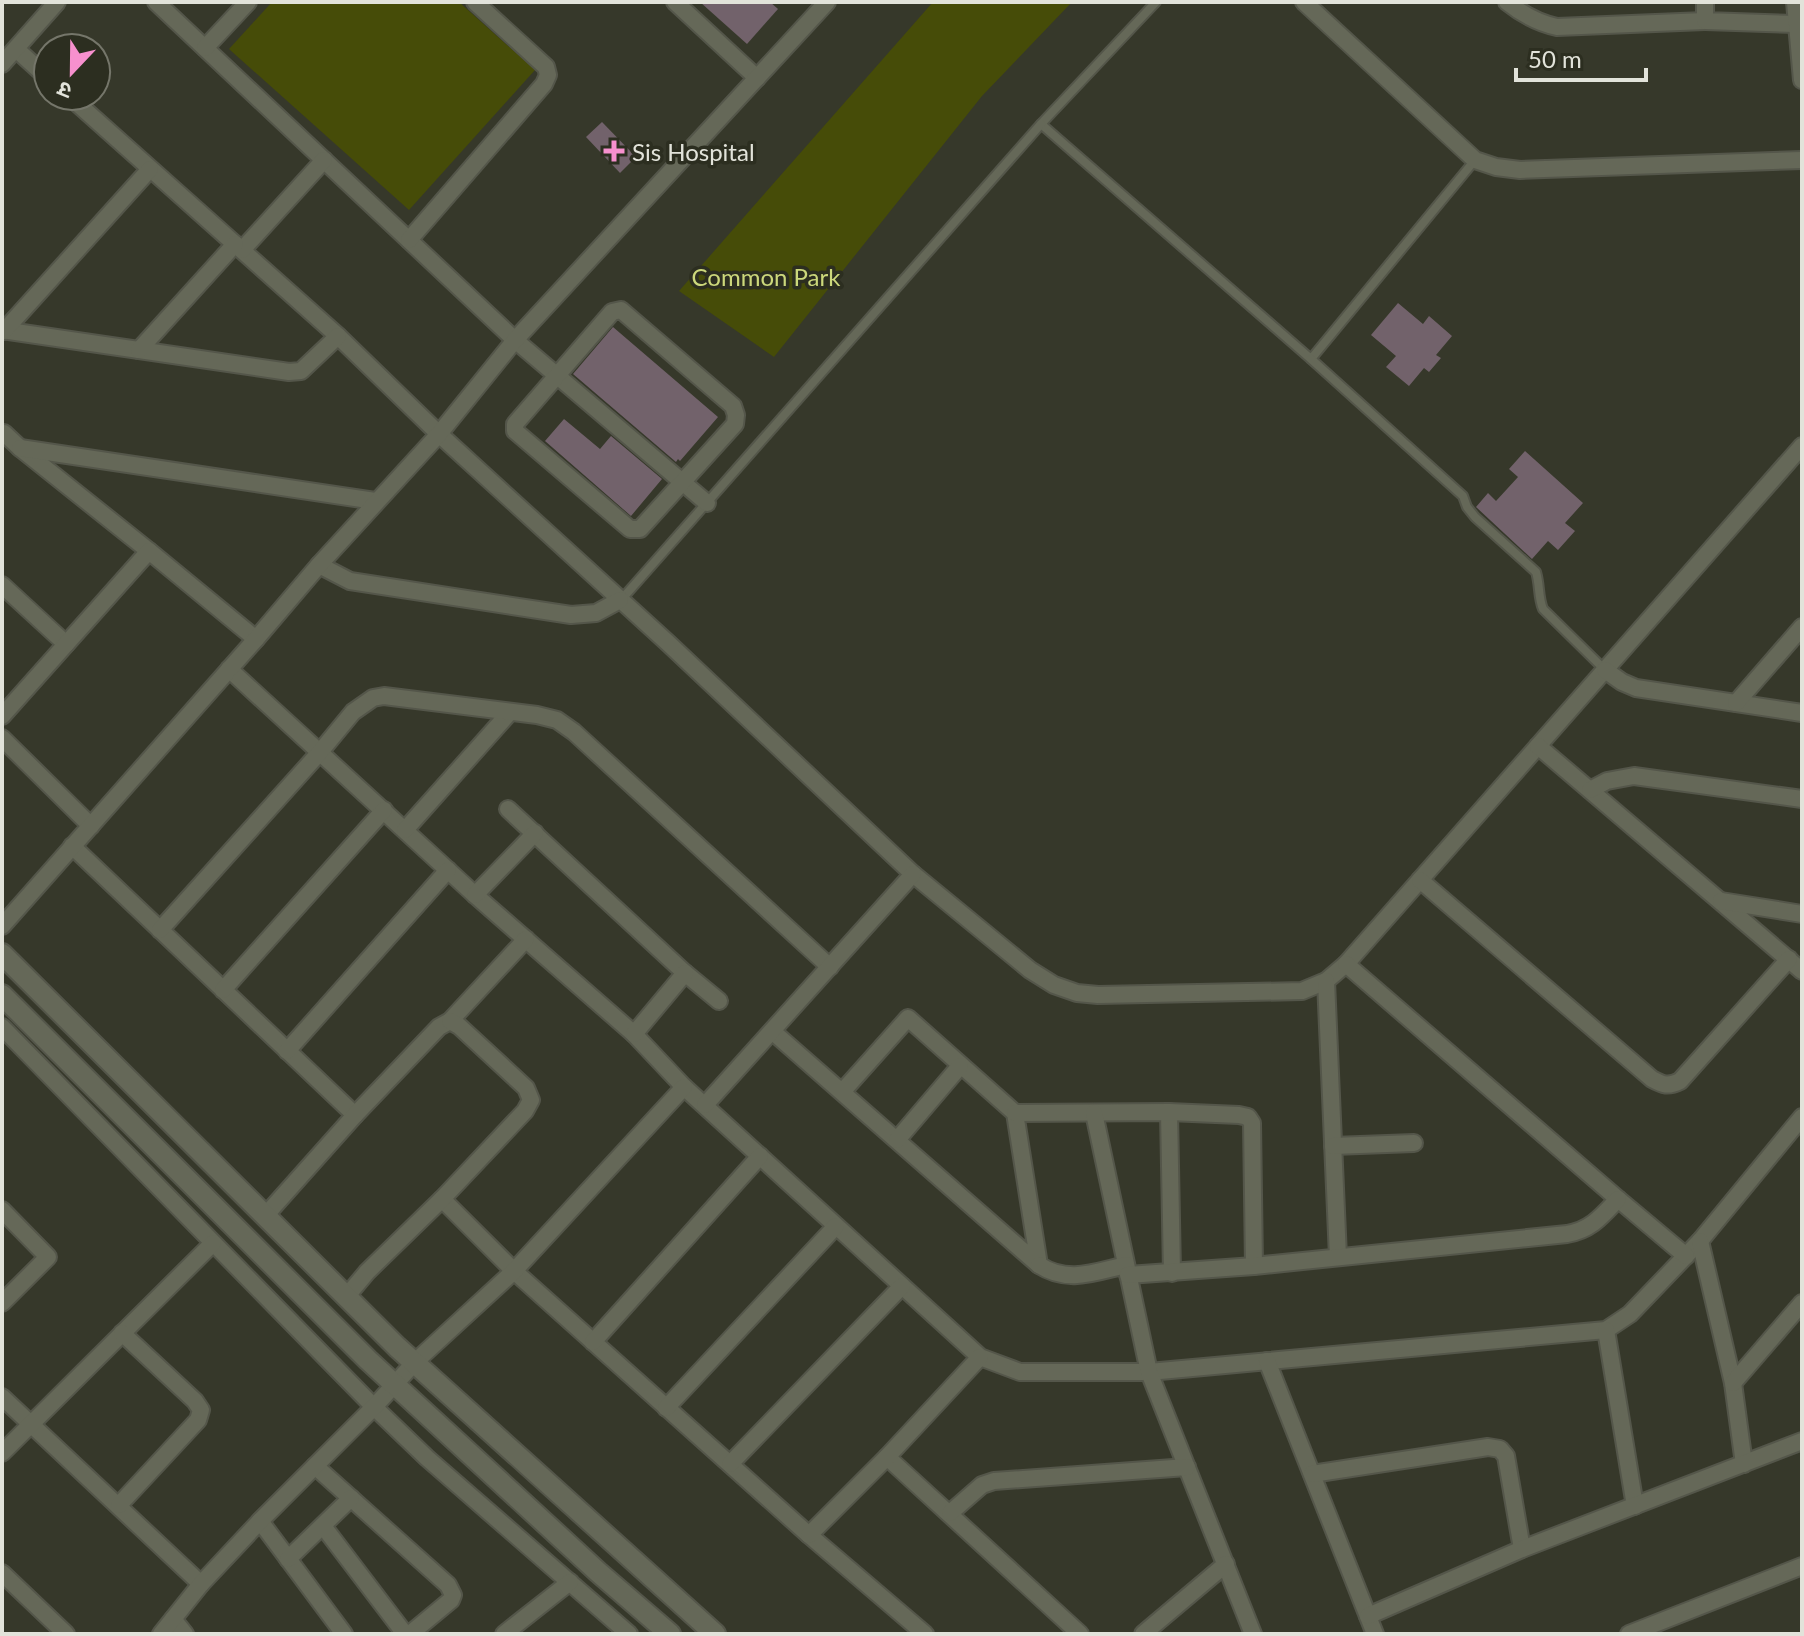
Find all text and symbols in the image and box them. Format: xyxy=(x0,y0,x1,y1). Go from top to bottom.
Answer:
north arrow xyxy=(32,32,112,112)
scale bar xyxy=(1516,32,1646,82)
text: 50 m xyxy=(1528,44,1582,73)
text: उ xyxy=(52,76,75,106)
place label: Sis Hospital xyxy=(632,137,755,166)
marker: Sis Hospital xyxy=(603,140,625,162)
park label: Common Park xyxy=(692,262,841,291)

